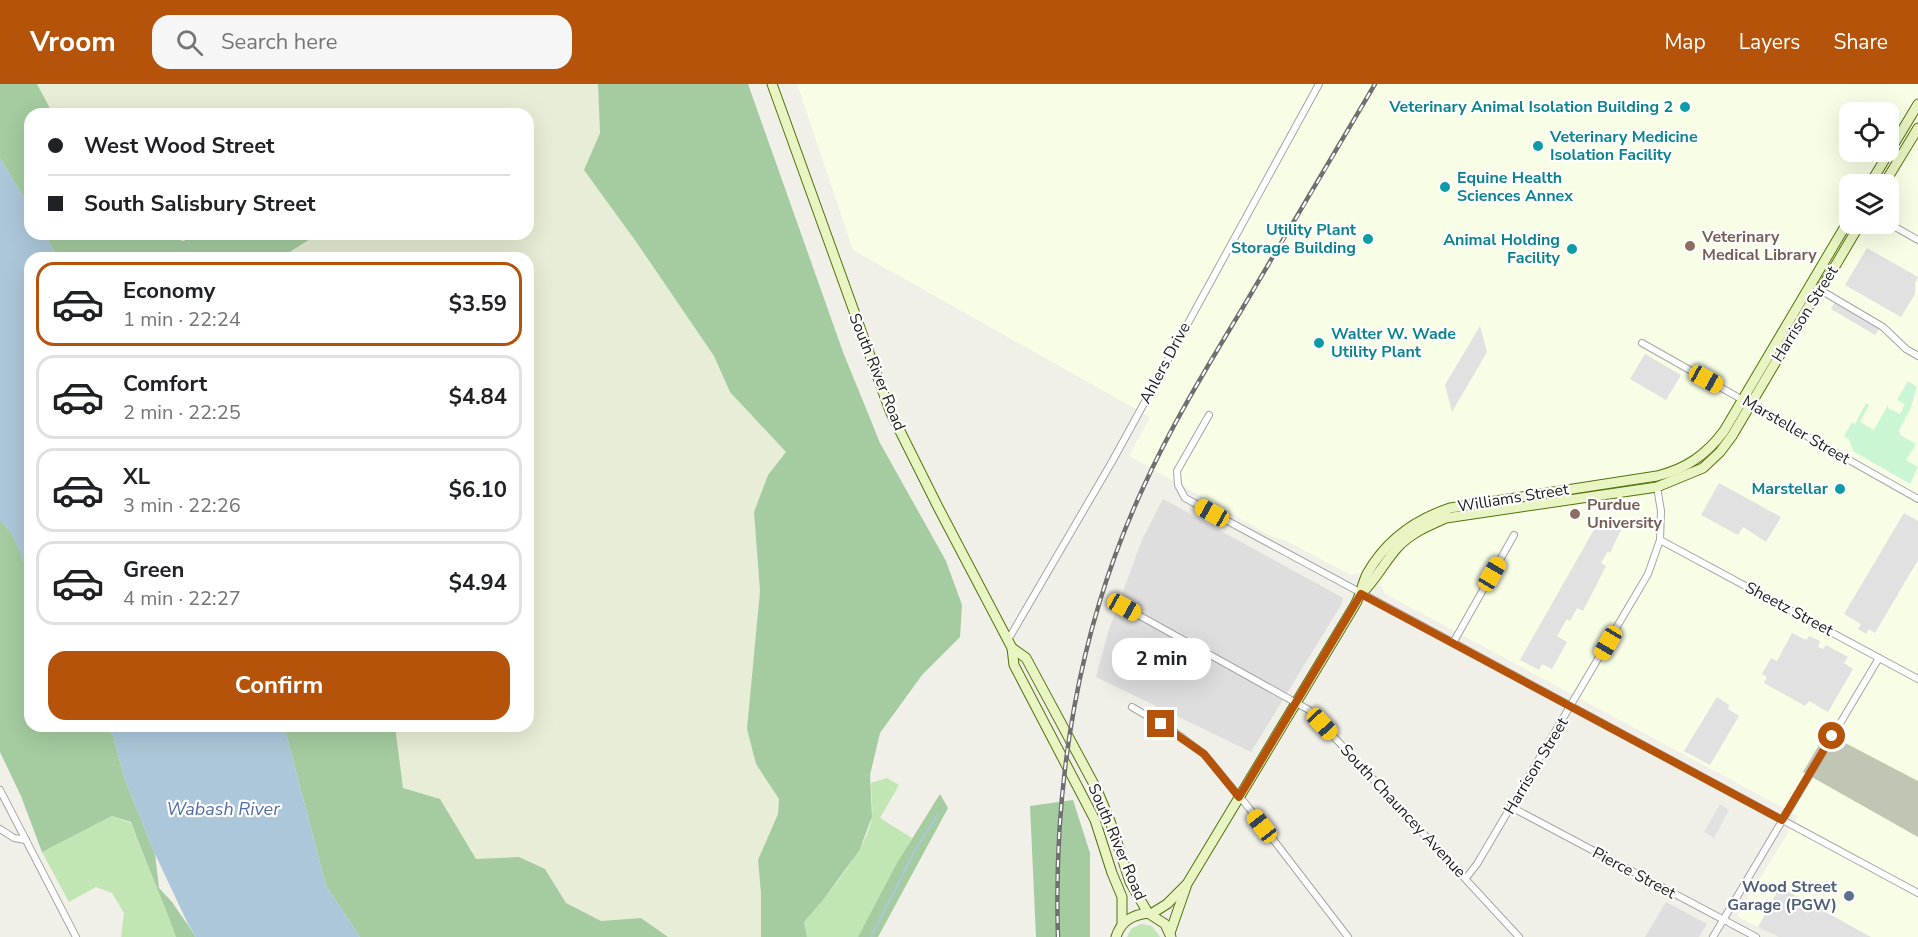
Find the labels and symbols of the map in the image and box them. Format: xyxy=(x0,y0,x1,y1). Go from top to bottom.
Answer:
place label: Veterinary Animal Isolation Building 2 xyxy=(1388,96,1673,118)
marker: Veterinary Animal Isolation Building 2 xyxy=(1678,100,1692,114)
place label: Veterinary Medicine Isolation Facility xyxy=(1549,126,1698,166)
marker: Veterinary Medicine Isolation Facility xyxy=(1531,139,1545,153)
place label: Equine Health Sciences Annex xyxy=(1457,167,1573,207)
marker: Equine Health Sciences Annex xyxy=(1438,180,1452,194)
place label: Utility Plant Storage Building xyxy=(1231,219,1357,259)
place label: Veterinary Medical Library xyxy=(1701,226,1817,266)
place label: Animal Holding Facility xyxy=(1443,229,1561,269)
marker: Utility Plant Storage Building xyxy=(1361,232,1375,246)
marker: Veterinary Medical Library xyxy=(1683,239,1697,253)
marker: Animal Holding Facility xyxy=(1565,242,1579,256)
street label: Harrison Street xyxy=(1767,262,1843,366)
street label: South River Road xyxy=(843,310,911,434)
street label: Ahlers Drive xyxy=(1134,318,1196,408)
place label: Walter W. Wade Utility Plant xyxy=(1331,323,1456,363)
marker: Walter W. Wade Utility Plant xyxy=(1312,336,1326,350)
car xyxy=(1686,362,1726,396)
street label: Marsteller Street xyxy=(1738,390,1854,470)
street label: Williams Street xyxy=(1456,478,1570,518)
place label: Marstellar xyxy=(1751,478,1829,500)
marker: Marstellar xyxy=(1833,482,1847,496)
place label: Purdue University xyxy=(1587,494,1663,534)
car xyxy=(1192,496,1232,530)
marker: Purdue University xyxy=(1568,507,1582,521)
car xyxy=(1475,554,1509,594)
street label: Sheetz Street xyxy=(1741,577,1837,642)
car xyxy=(1104,590,1144,624)
car xyxy=(1591,623,1625,663)
callout: 2 min xyxy=(1112,637,1210,679)
car xyxy=(1303,705,1341,743)
route end xyxy=(1147,710,1174,737)
street label: Harrison Street xyxy=(1498,713,1574,819)
route start xyxy=(1818,722,1845,749)
street label: South Chauncey Avenue xyxy=(1335,739,1471,883)
street label: South River Road xyxy=(1083,780,1151,904)
water label: Wabash River xyxy=(166,797,280,821)
car xyxy=(1244,806,1280,846)
street label: Pierce Street xyxy=(1588,842,1680,904)
place label: Wood Street Garage (PGW) xyxy=(1727,876,1838,916)
marker: Wood Street Garage (PGW) xyxy=(1842,889,1856,903)

